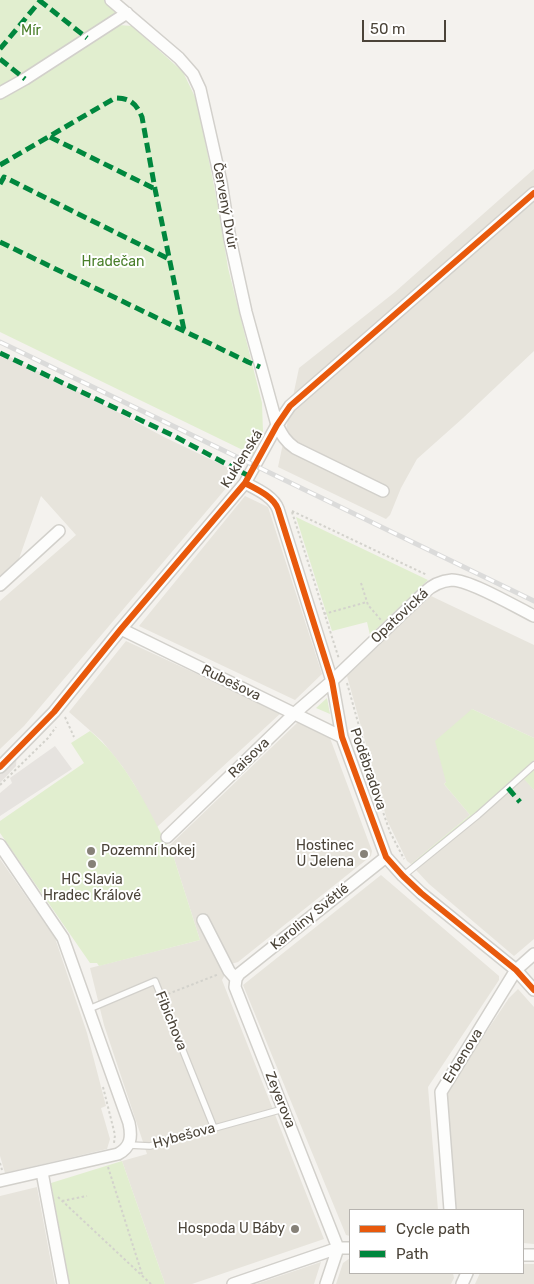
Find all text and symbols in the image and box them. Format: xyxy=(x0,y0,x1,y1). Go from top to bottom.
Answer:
scale bar xyxy=(364,10,448,42)
text: 50 m xyxy=(370,20,405,38)
park label: Mír xyxy=(21,23,41,39)
street label: Červený Dvůr xyxy=(209,161,241,251)
park label: Hradečan xyxy=(81,254,145,270)
street label: Kuklenská xyxy=(218,427,266,491)
street label: Opatovická xyxy=(368,585,432,647)
street label: Rubešova xyxy=(199,661,263,705)
street label: Poděbradova xyxy=(346,726,390,812)
street label: Raisova xyxy=(225,734,273,782)
place label: Hostinec U Jelena xyxy=(296,838,354,870)
place label: Pozemní hokej xyxy=(101,843,195,859)
marker: Pozemní hokej xyxy=(85,845,97,857)
marker: Hostinec U Jelena xyxy=(358,848,370,860)
marker: HC Slavia Hradec Králové xyxy=(86,858,98,870)
place label: HC Slavia Hradec Králové xyxy=(43,872,141,904)
street label: Karoliny Světlé xyxy=(267,880,353,954)
street label: Fibichova xyxy=(152,989,190,1053)
street label: Erbenova xyxy=(440,1025,486,1087)
street label: Zeyerova xyxy=(261,1069,299,1131)
street label: Hybešova xyxy=(151,1120,217,1152)
legend xyxy=(349,1209,524,1274)
text: Cycle path xyxy=(396,1220,470,1238)
place label: Hospoda U Báby xyxy=(178,1221,285,1237)
marker: Hospoda U Báby xyxy=(289,1223,301,1235)
text: Path xyxy=(396,1245,429,1263)

